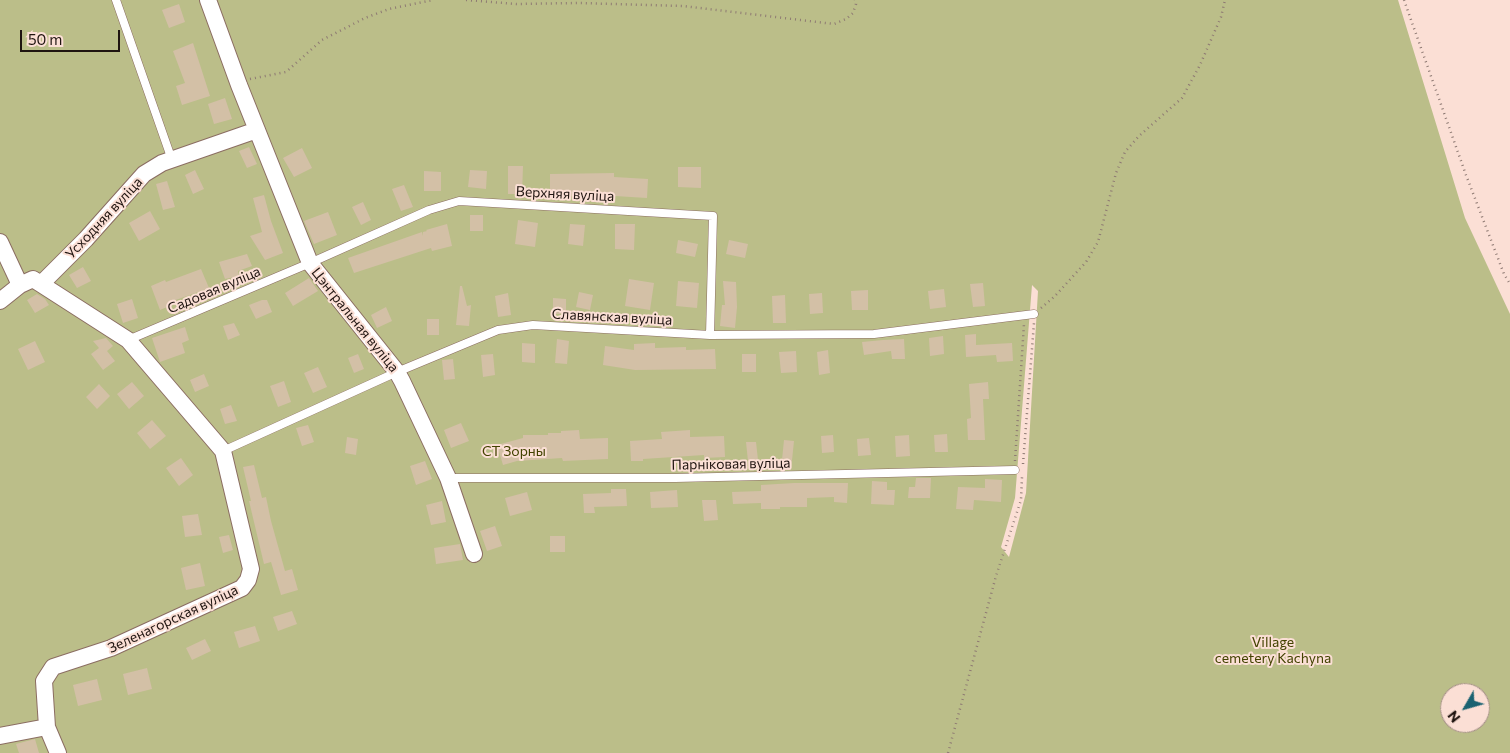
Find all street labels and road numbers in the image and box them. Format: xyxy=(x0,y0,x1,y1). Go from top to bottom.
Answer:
street label: Усходняя вуліца xyxy=(62,174,146,262)
street label: Верхняя вуліца xyxy=(515,183,615,205)
street label: Садовая вуліца xyxy=(165,263,263,317)
street label: Цэнтральная вуліца xyxy=(308,264,402,376)
street label: Славянская вуліца xyxy=(551,305,673,329)
street label: Парніковая вуліца xyxy=(671,455,791,473)
street label: Зеленагорская вуліца xyxy=(105,581,241,657)

